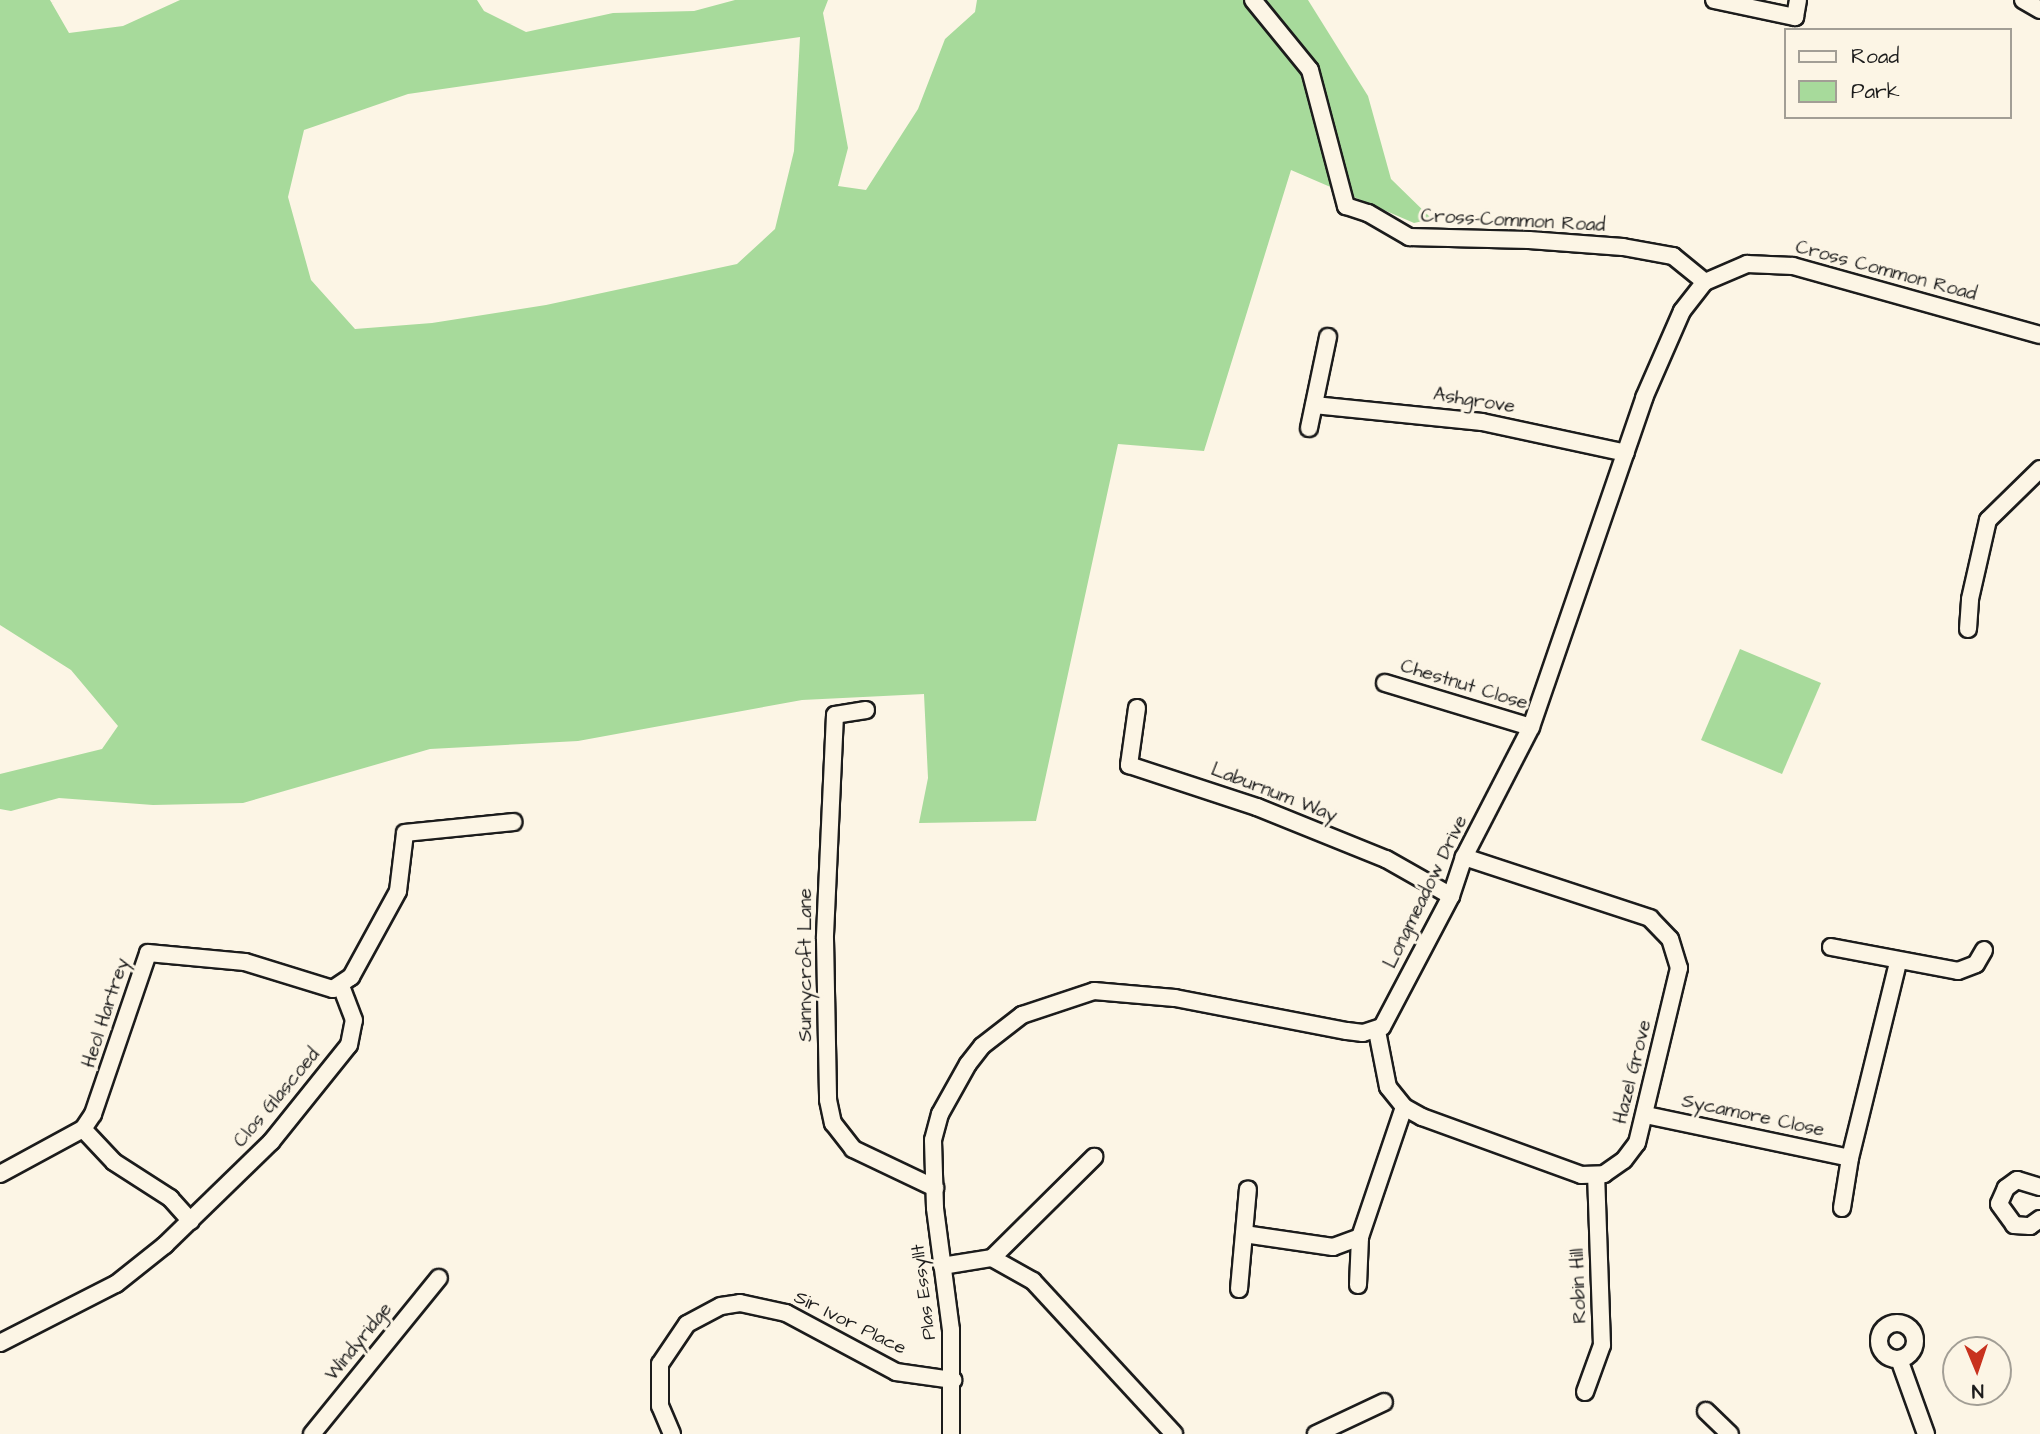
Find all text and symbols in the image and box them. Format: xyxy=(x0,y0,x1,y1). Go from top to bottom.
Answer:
legend xyxy=(1784,28,2012,119)
text: Road xyxy=(1851,42,1899,71)
text: Park xyxy=(1851,77,1900,106)
street label: Cross-Common Road xyxy=(1420,205,1606,237)
street label: Cross Common Road xyxy=(1793,236,1979,306)
street label: Ashgrove xyxy=(1432,383,1516,419)
street label: Chestnut Close xyxy=(1398,655,1530,715)
street label: Laburnum Way xyxy=(1208,759,1340,827)
street label: Longmeadow Drive xyxy=(1379,812,1473,972)
street label: Sunnycroft Lane xyxy=(795,888,817,1042)
street label: Heol Hartrey xyxy=(78,955,134,1071)
street label: Hazel Grove xyxy=(1609,1018,1657,1126)
street label: Clos Glascoed xyxy=(229,1044,325,1152)
street label: Sycamore Close xyxy=(1680,1090,1826,1142)
street label: Plas Essyllt xyxy=(907,1243,941,1341)
street label: Robin Hill xyxy=(1566,1248,1592,1324)
street label: Sir Ivor Place xyxy=(790,1286,910,1360)
street label: Windyridge xyxy=(321,1298,397,1386)
north arrow xyxy=(1942,1336,2012,1406)
text: N xyxy=(1971,1377,1984,1404)

